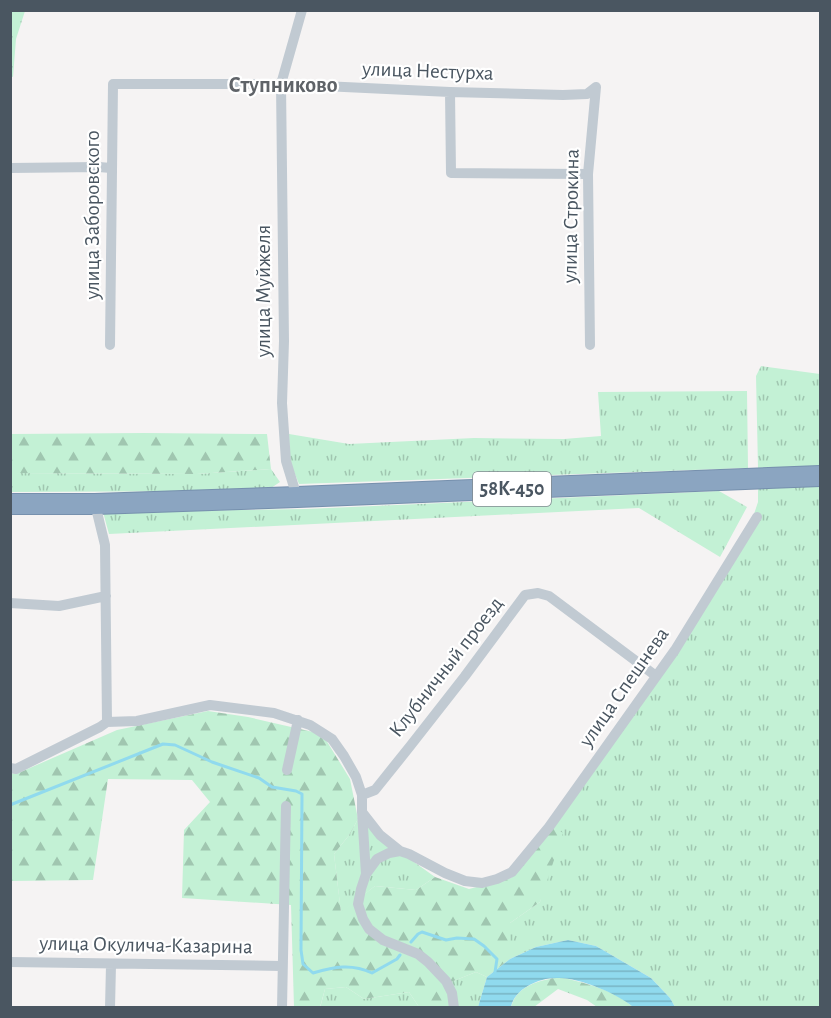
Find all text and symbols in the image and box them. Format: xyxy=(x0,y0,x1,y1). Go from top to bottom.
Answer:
street label: улица Нестурха xyxy=(361,58,494,84)
district label: Ступниково xyxy=(229,74,338,97)
street label: улица Заборовского xyxy=(82,130,103,301)
street label: улица Строкина xyxy=(559,148,583,284)
street label: улица Муйжеля xyxy=(253,225,274,358)
road number: 58К-450 xyxy=(473,472,551,506)
street label: Клубничный проезд xyxy=(385,593,507,741)
street label: улица Спешнева xyxy=(575,623,673,751)
street label: улица Окулича-Казарина xyxy=(38,933,253,957)

